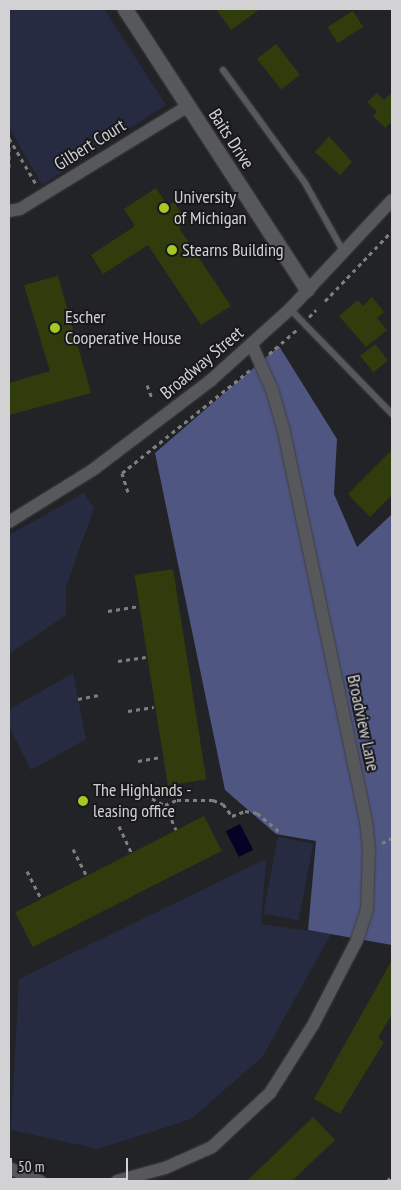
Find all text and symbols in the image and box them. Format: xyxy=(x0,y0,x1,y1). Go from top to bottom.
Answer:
street label: Baits Drive xyxy=(204,105,258,173)
street label: Gilbert Court xyxy=(50,115,130,175)
place label: University of Michigan xyxy=(174,187,247,230)
marker: University of Michigan xyxy=(158,202,170,214)
place label: Stearns Building xyxy=(182,239,284,261)
marker: Stearns Building xyxy=(166,244,178,256)
place label: Escher Cooperative House xyxy=(65,307,182,350)
marker: Escher Cooperative House xyxy=(49,322,61,334)
street label: Broadway Street xyxy=(156,322,248,404)
street label: Broadview Lane xyxy=(342,673,384,773)
place label: The Highlands - leasing office xyxy=(93,780,192,822)
marker: The Highlands - leasing office xyxy=(77,795,89,807)
scale bar xyxy=(12,1148,130,1180)
text: 50 m xyxy=(18,1157,44,1176)

